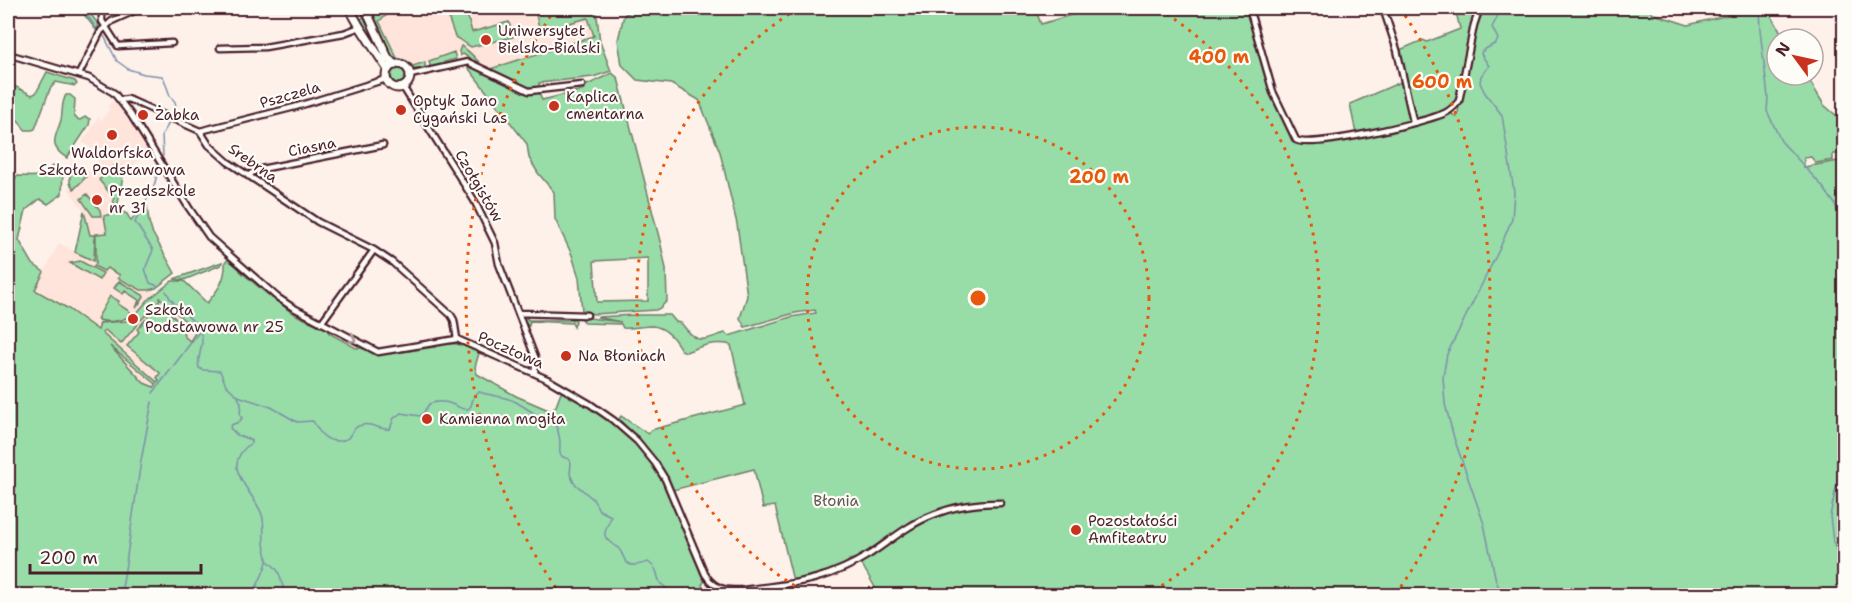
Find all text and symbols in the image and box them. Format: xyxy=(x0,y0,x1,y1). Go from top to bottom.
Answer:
place label: Uniwersytet Bielsko-Bialski xyxy=(498,21,601,58)
north arrow xyxy=(1765,27,1825,87)
marker: Uniwersytet Bielsko-Bialski xyxy=(479,33,493,47)
text: N xyxy=(1771,38,1795,60)
text: 400 m xyxy=(1189,45,1250,69)
text: 600 m xyxy=(1412,70,1473,94)
street label: Pszczela xyxy=(257,77,323,113)
place label: Kaplica cmentarna xyxy=(566,87,645,124)
place label: Optyk Jano Cygański Las xyxy=(413,91,508,128)
marker: Kaplica cmentarna xyxy=(547,99,561,113)
marker: Optyk Jano Cygański Las xyxy=(394,103,408,117)
place label: Żabka xyxy=(155,105,200,125)
marker: Żabka xyxy=(136,108,150,122)
marker: Waldorfska Szkoła Podstawowa xyxy=(105,128,119,142)
street label: Ciasna xyxy=(286,132,338,161)
street label: Srebrna xyxy=(224,139,282,188)
place label: Waldorfska Szkoła Podstawowa xyxy=(39,143,186,180)
street label: Czołgistów xyxy=(450,146,508,226)
text: 200 m xyxy=(1069,165,1130,189)
place label: Przedszkole nr 31 xyxy=(109,181,196,218)
marker: Przedszkole nr 31 xyxy=(90,193,104,207)
centre of rings xyxy=(968,288,988,308)
place label: Szkoła Podstawowa nr 25 xyxy=(145,300,284,337)
marker: Szkoła Podstawowa nr 25 xyxy=(126,312,140,326)
street label: Pocztowa xyxy=(475,327,548,374)
one-way arrow xyxy=(345,332,356,343)
place label: Na Błoniach xyxy=(578,346,666,366)
marker: Na Błoniach xyxy=(559,349,573,363)
place label: Kamienna mogiła xyxy=(439,409,566,429)
marker: Kamienna mogiła xyxy=(420,412,434,426)
park label: Błonia xyxy=(813,491,859,511)
place label: Pozostałości Amfiteatru xyxy=(1088,511,1178,548)
marker: Pozostałości Amfiteatru xyxy=(1069,523,1083,537)
scale bar xyxy=(30,537,201,575)
text: 200 m xyxy=(39,546,98,570)

